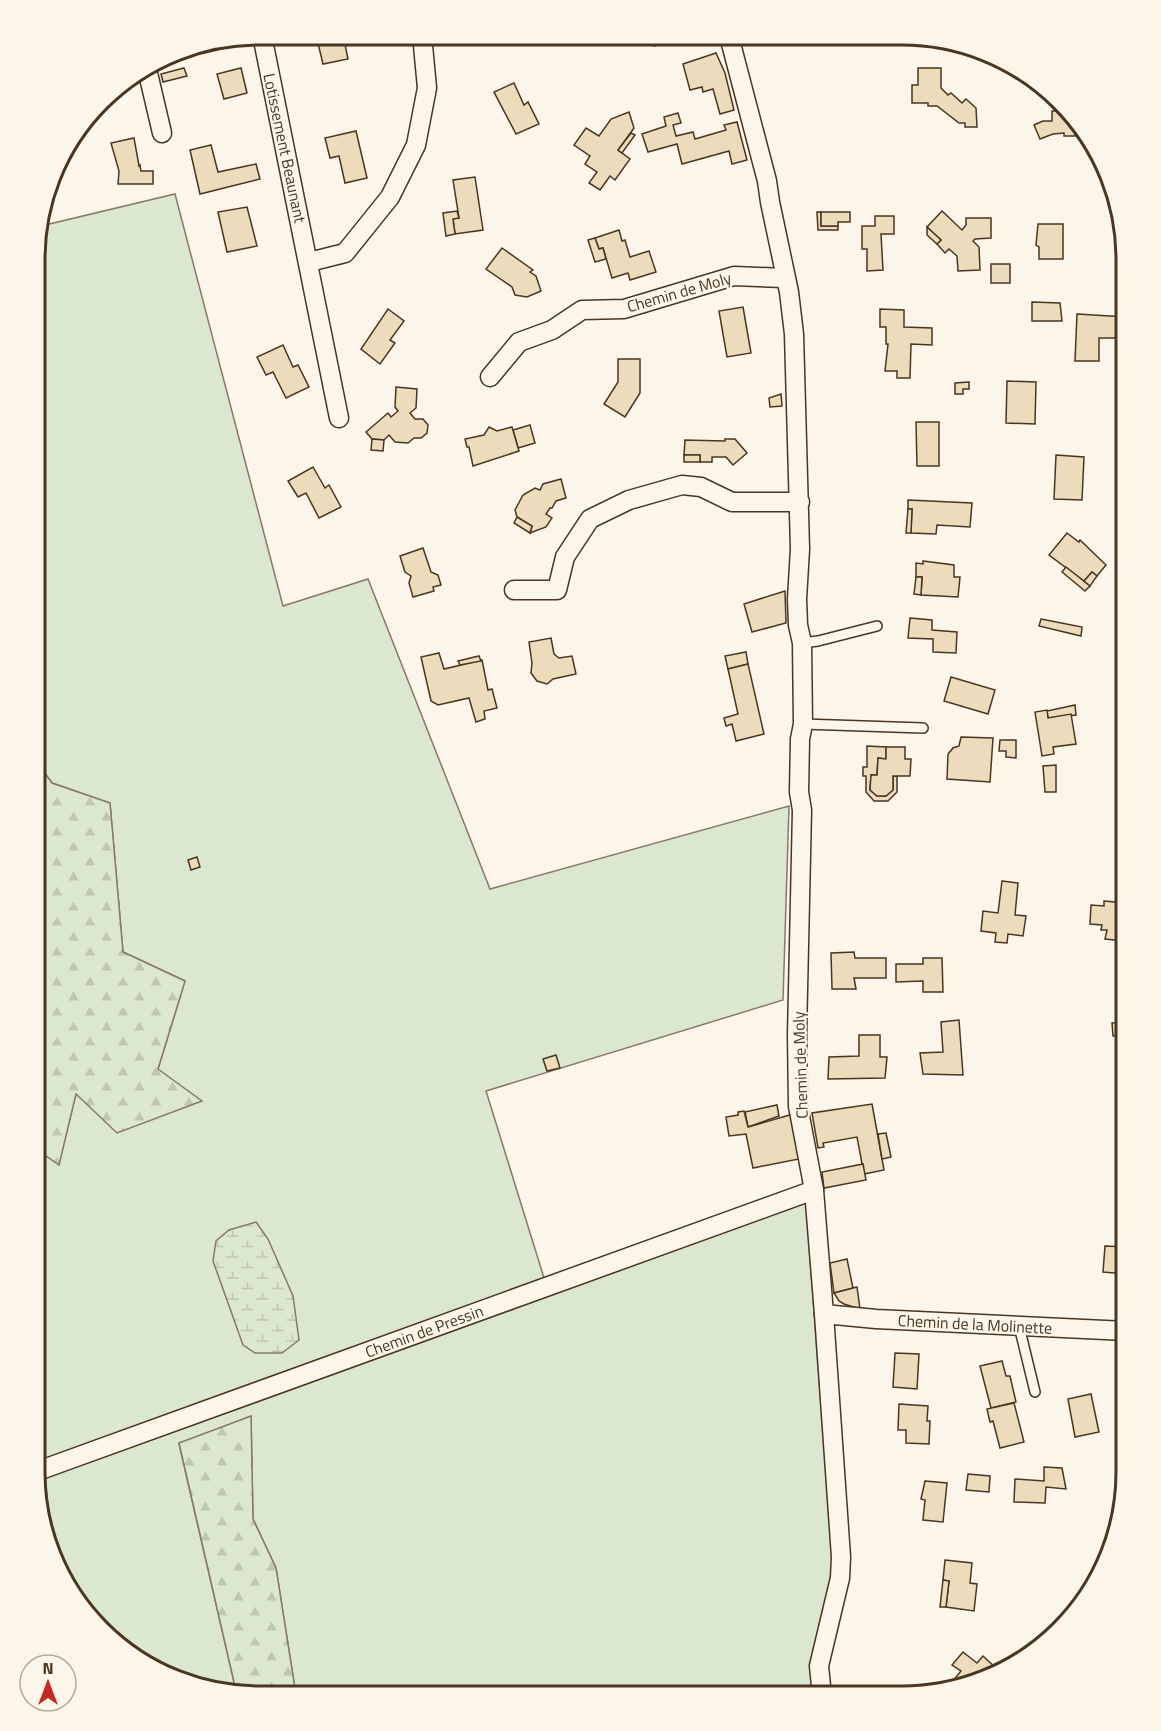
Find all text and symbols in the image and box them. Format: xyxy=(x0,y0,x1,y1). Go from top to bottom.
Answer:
street label: Lotissement Beaunant xyxy=(257,71,313,225)
street label: Chemin de Moly xyxy=(624,266,734,318)
street label: Chemin de Moly xyxy=(786,1011,814,1119)
street label: Chemin de Pressin xyxy=(361,1298,487,1364)
street label: Chemin de la Molinette xyxy=(897,1308,1053,1340)
north arrow xyxy=(18,1653,78,1713)
text: N xyxy=(42,1656,54,1680)

